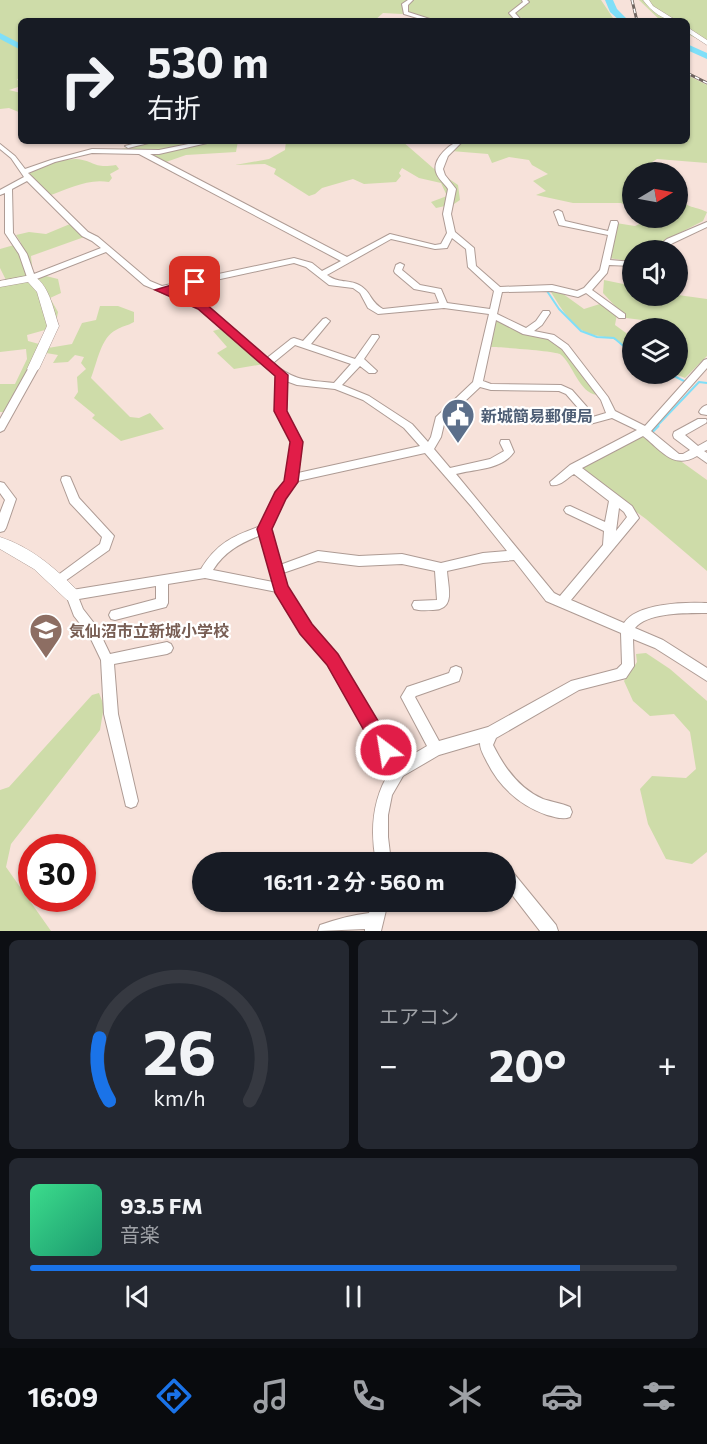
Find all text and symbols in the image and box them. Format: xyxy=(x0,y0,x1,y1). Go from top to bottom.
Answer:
text: 530 m xyxy=(147,35,269,87)
icon: right xyxy=(48,42,126,120)
text: 右折 xyxy=(147,91,201,124)
north arrow xyxy=(622,162,688,228)
map controls xyxy=(622,162,688,384)
button: sound xyxy=(622,240,688,306)
pin xyxy=(169,256,220,307)
icon: arrive xyxy=(178,265,211,298)
button: layers xyxy=(622,318,688,384)
public building icon: 新城簡易郵便局 xyxy=(440,397,476,444)
place label: 新城簡易郵便局 xyxy=(481,406,593,425)
school or university icon: 気仙沼市立新城小学校 xyxy=(28,612,64,659)
place label: 気仙沼市立新城小学校 xyxy=(69,621,229,640)
position arrow xyxy=(354,718,418,782)
speed limit sign: 30 xyxy=(18,834,96,912)
text: 16:11 · 2 分 · 560 m xyxy=(264,868,444,895)
text: エアコン xyxy=(379,1004,459,1028)
text: 26 xyxy=(142,1012,216,1088)
text: 20° xyxy=(489,1036,567,1091)
text: − xyxy=(379,1043,398,1084)
text: + xyxy=(658,1043,677,1084)
text: km/h xyxy=(153,1085,205,1111)
text: 93.5 FM xyxy=(120,1192,203,1219)
text: 音楽 xyxy=(120,1222,160,1246)
icon: previous xyxy=(121,1280,154,1313)
icon: pause xyxy=(337,1280,370,1313)
icon: next xyxy=(553,1280,586,1313)
icon: directions xyxy=(153,1375,195,1417)
icon: music xyxy=(250,1375,292,1417)
icon: phone xyxy=(347,1375,389,1417)
icon: climate xyxy=(444,1375,486,1417)
icon: car xyxy=(541,1375,583,1417)
icon: filters xyxy=(638,1375,680,1417)
text: 16:09 xyxy=(27,1380,98,1413)

